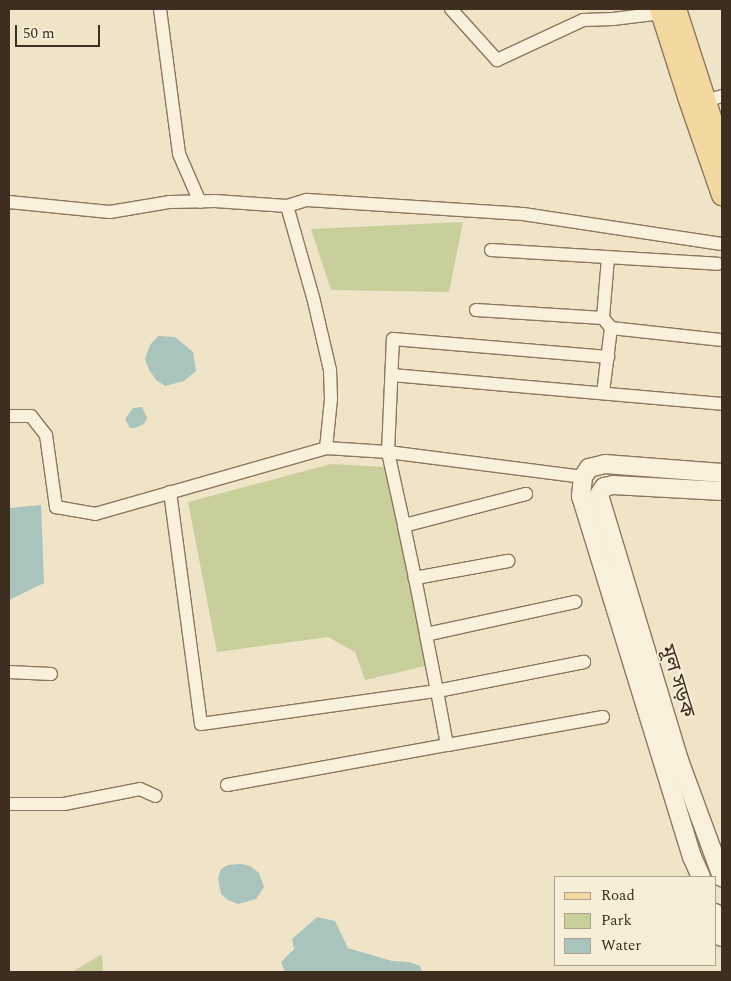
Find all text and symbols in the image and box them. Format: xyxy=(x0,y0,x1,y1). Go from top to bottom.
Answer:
scale bar xyxy=(18,15,102,47)
text: 50 m xyxy=(23,22,55,45)
street label: মূল সড়ক xyxy=(655,642,699,720)
legend xyxy=(554,876,716,966)
text: Road xyxy=(601,884,635,907)
text: Park xyxy=(601,909,632,932)
text: Water xyxy=(601,934,641,957)

